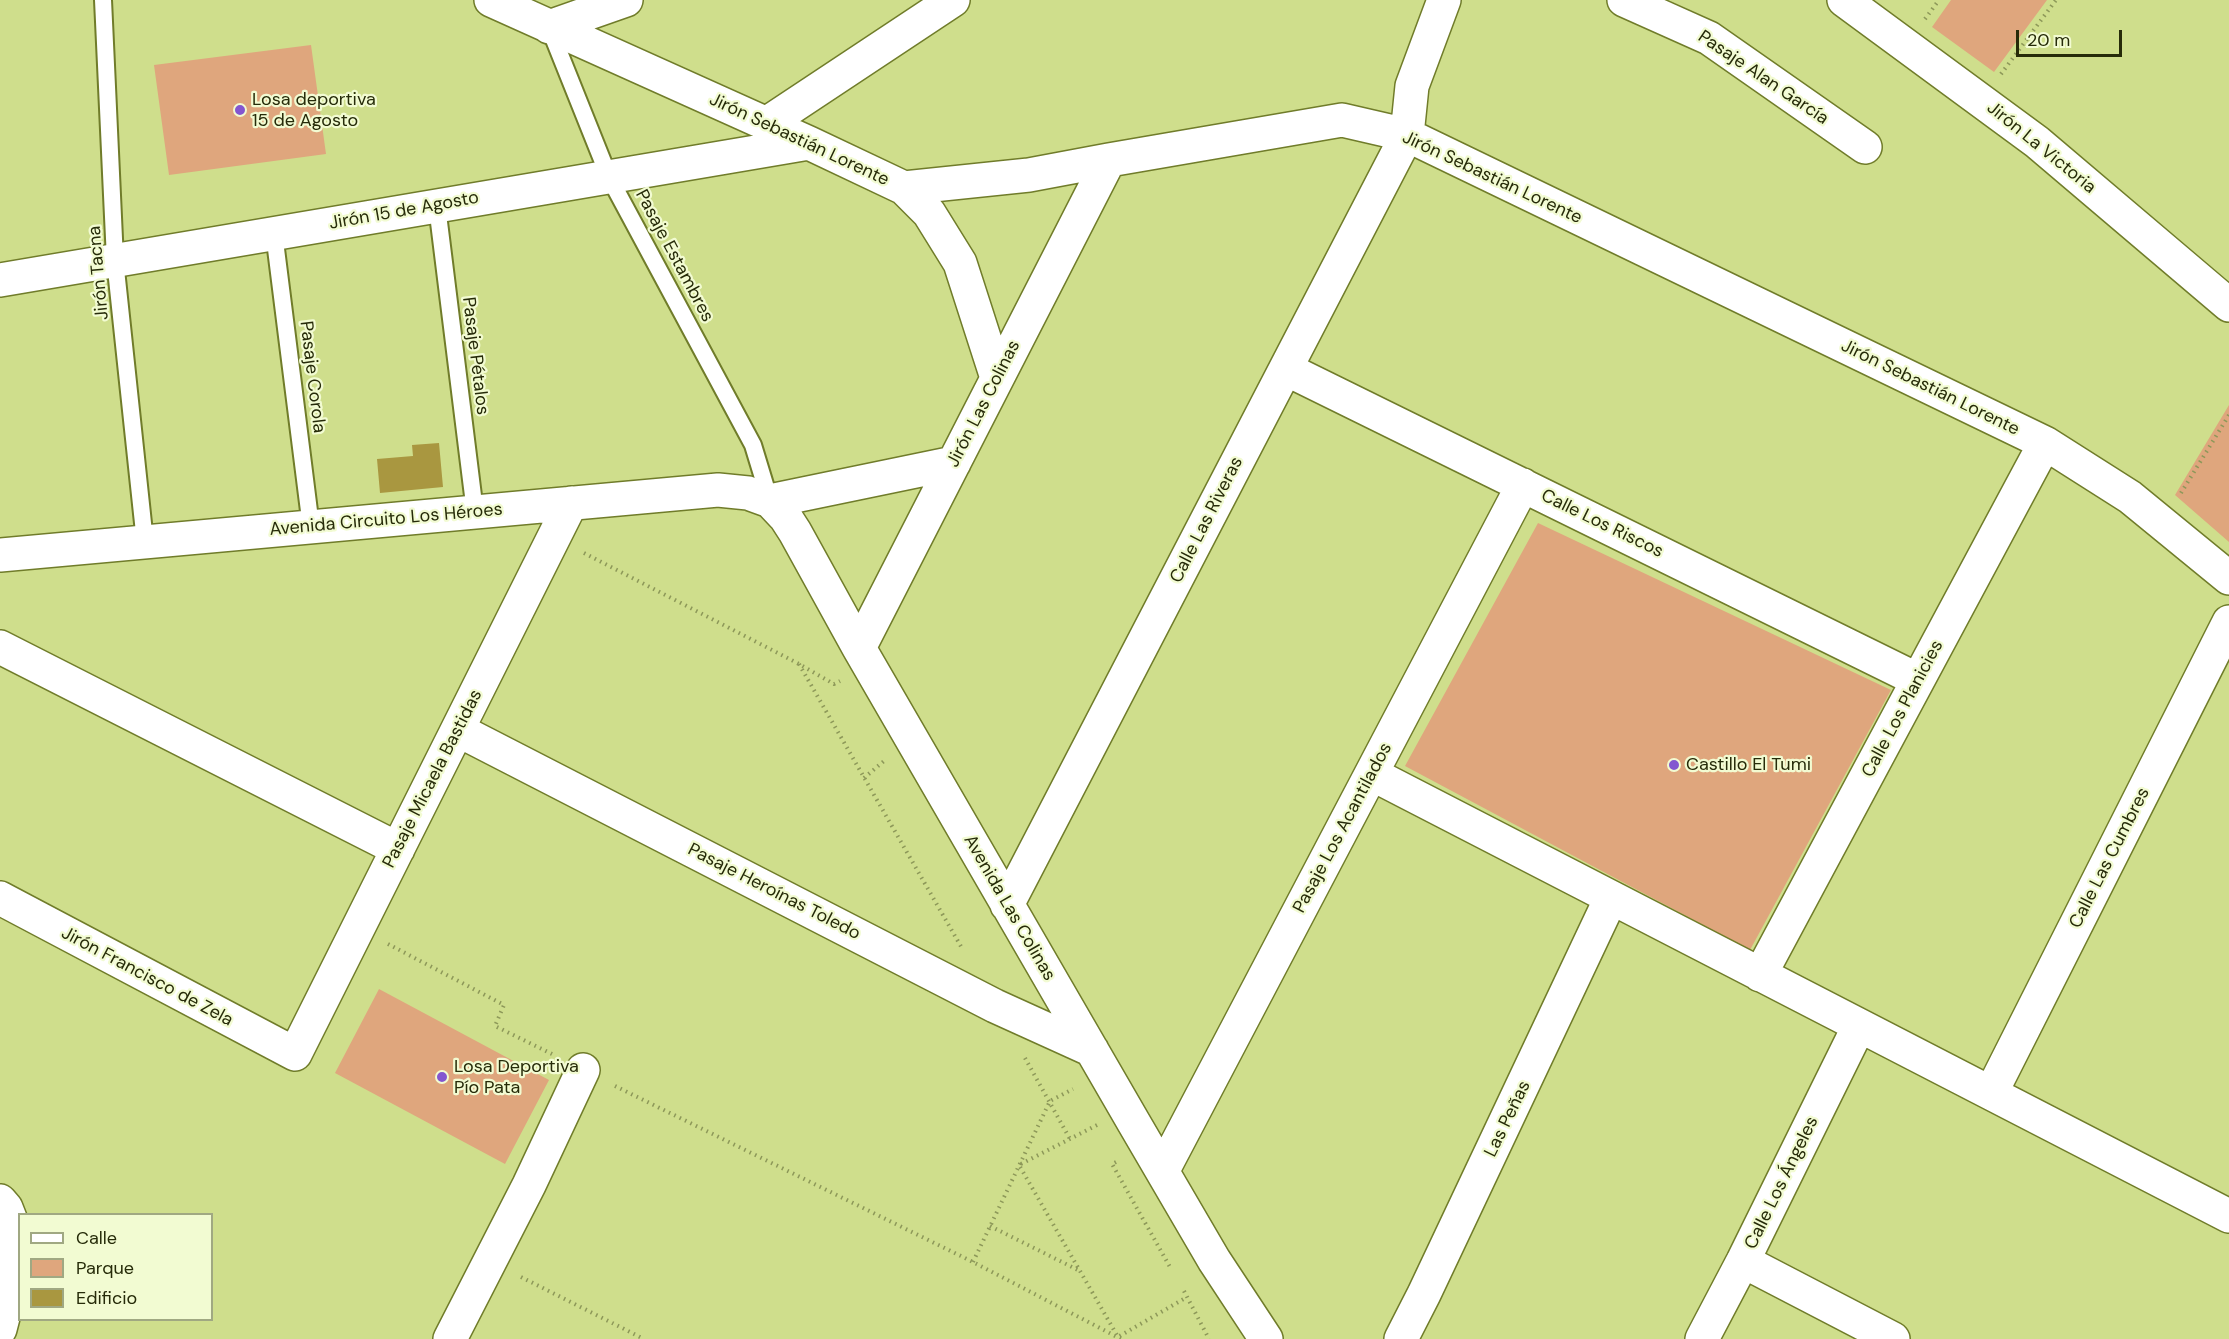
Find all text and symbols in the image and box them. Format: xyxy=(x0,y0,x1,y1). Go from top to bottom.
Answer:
scale bar xyxy=(2019,18,2126,56)
street label: Pasaje Alan García xyxy=(1694,26,1832,130)
text: 20 m xyxy=(2027,28,2070,52)
place label: Losa deportiva 15 de Agosto xyxy=(252,89,376,132)
street label: Jirón Sebastián Lorente xyxy=(706,89,892,191)
street label: Jirón La Victoria xyxy=(1982,97,2100,199)
marker: Losa deportiva 15 de Agosto xyxy=(233,103,247,117)
street label: Jirón Sebastián Lorente xyxy=(1399,127,1585,229)
street label: Pasaje Estambres xyxy=(630,186,718,326)
street label: Jirón 15 de Agosto xyxy=(327,187,481,235)
street label: Jirón Tacna xyxy=(84,225,114,321)
street label: Pasaje Pétalos xyxy=(457,296,493,416)
street label: Pasaje Corola xyxy=(294,320,330,434)
street label: Jirón Sebastián Lorente xyxy=(1837,335,2023,441)
street label: Jirón Las Colinas xyxy=(943,337,1025,471)
street label: Calle Las Riveras xyxy=(1166,453,1248,587)
street label: Calle Los Riscos xyxy=(1537,485,1667,563)
street label: Avenida Circuito Los Héroes xyxy=(269,499,503,541)
street label: Calle Los Planicies xyxy=(1858,637,1948,781)
street label: Pasaje Micaela Bastidas xyxy=(379,686,487,872)
street label: Pasaje Los Acantilados xyxy=(1289,739,1397,917)
place label: Castillo El Tumi xyxy=(1686,754,1811,776)
marker: Castillo El Tumi xyxy=(1667,758,1681,772)
street label: Calle Las Cumbres xyxy=(2065,784,2155,932)
street label: Avenida Las Colinas xyxy=(958,831,1060,985)
street label: Pasaje Heroínas Toledo xyxy=(684,839,864,945)
street label: Jirón Francisco de Zela xyxy=(57,923,237,1031)
place label: Losa Deportiva Pío Pata xyxy=(454,1056,579,1098)
marker: Losa Deportiva Pío Pata xyxy=(435,1070,449,1084)
street label: Las Peñas xyxy=(1480,1077,1536,1161)
street label: Calle Los Ángeles xyxy=(1741,1113,1823,1253)
legend xyxy=(18,1213,213,1321)
text: Calle xyxy=(76,1226,117,1250)
text: Parque xyxy=(76,1256,134,1280)
text: Edificio xyxy=(76,1286,137,1310)

